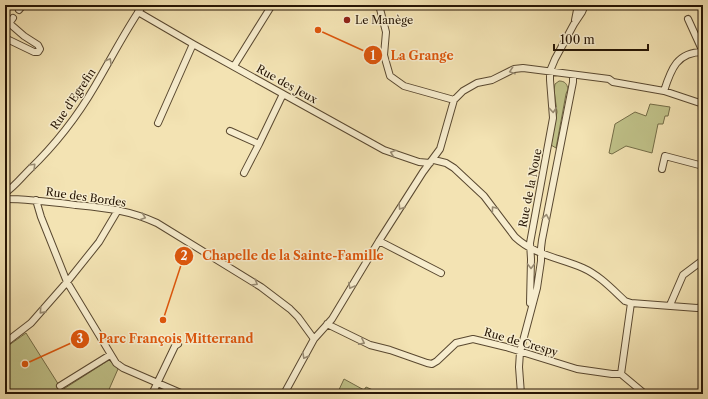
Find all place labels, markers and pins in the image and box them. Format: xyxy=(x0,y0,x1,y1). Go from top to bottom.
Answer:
place label: Le Manège xyxy=(355,13,413,27)
marker: Le Manège xyxy=(342,15,352,25)
callout: La Grange xyxy=(363,43,462,67)
callout: Chapelle de la Sainte-Famille xyxy=(174,244,391,268)
callout: Parc François Mitterrand xyxy=(70,327,261,351)

